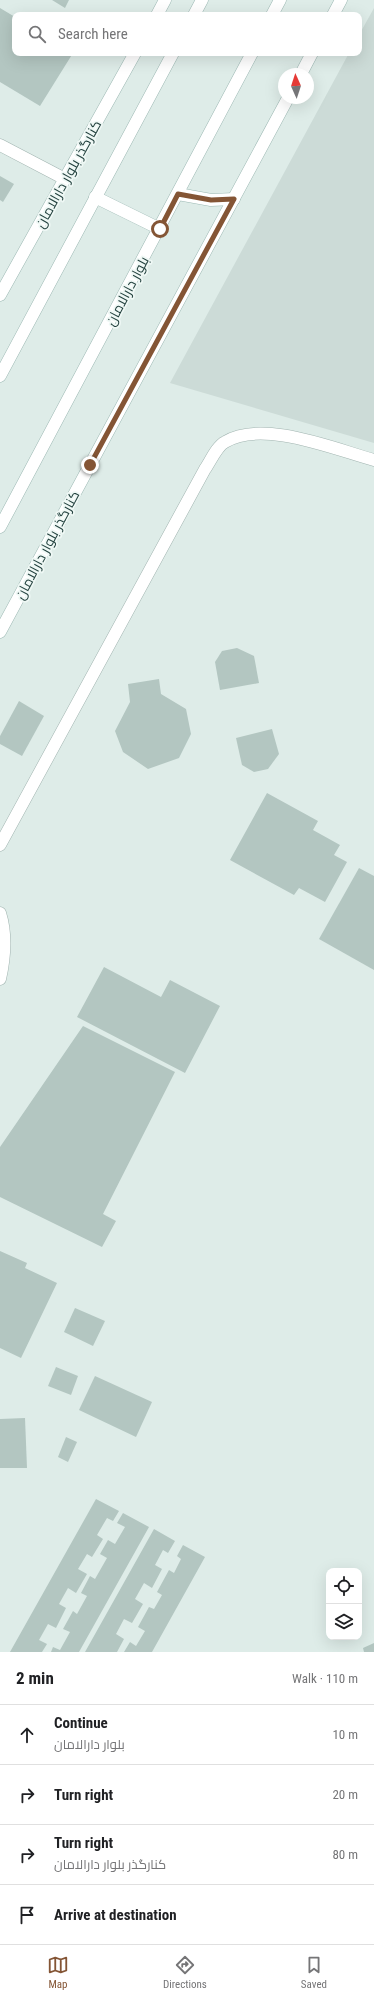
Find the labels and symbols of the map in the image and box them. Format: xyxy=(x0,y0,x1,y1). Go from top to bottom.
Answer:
north arrow xyxy=(278,68,314,104)
street label: کنارگذر بلوار دارالامان xyxy=(32,117,104,231)
route start xyxy=(151,220,169,238)
street label: بلوار دارالامان xyxy=(102,254,152,328)
route end xyxy=(81,456,99,474)
street label: کنارگذر بلوار دارالامان xyxy=(12,488,82,602)

